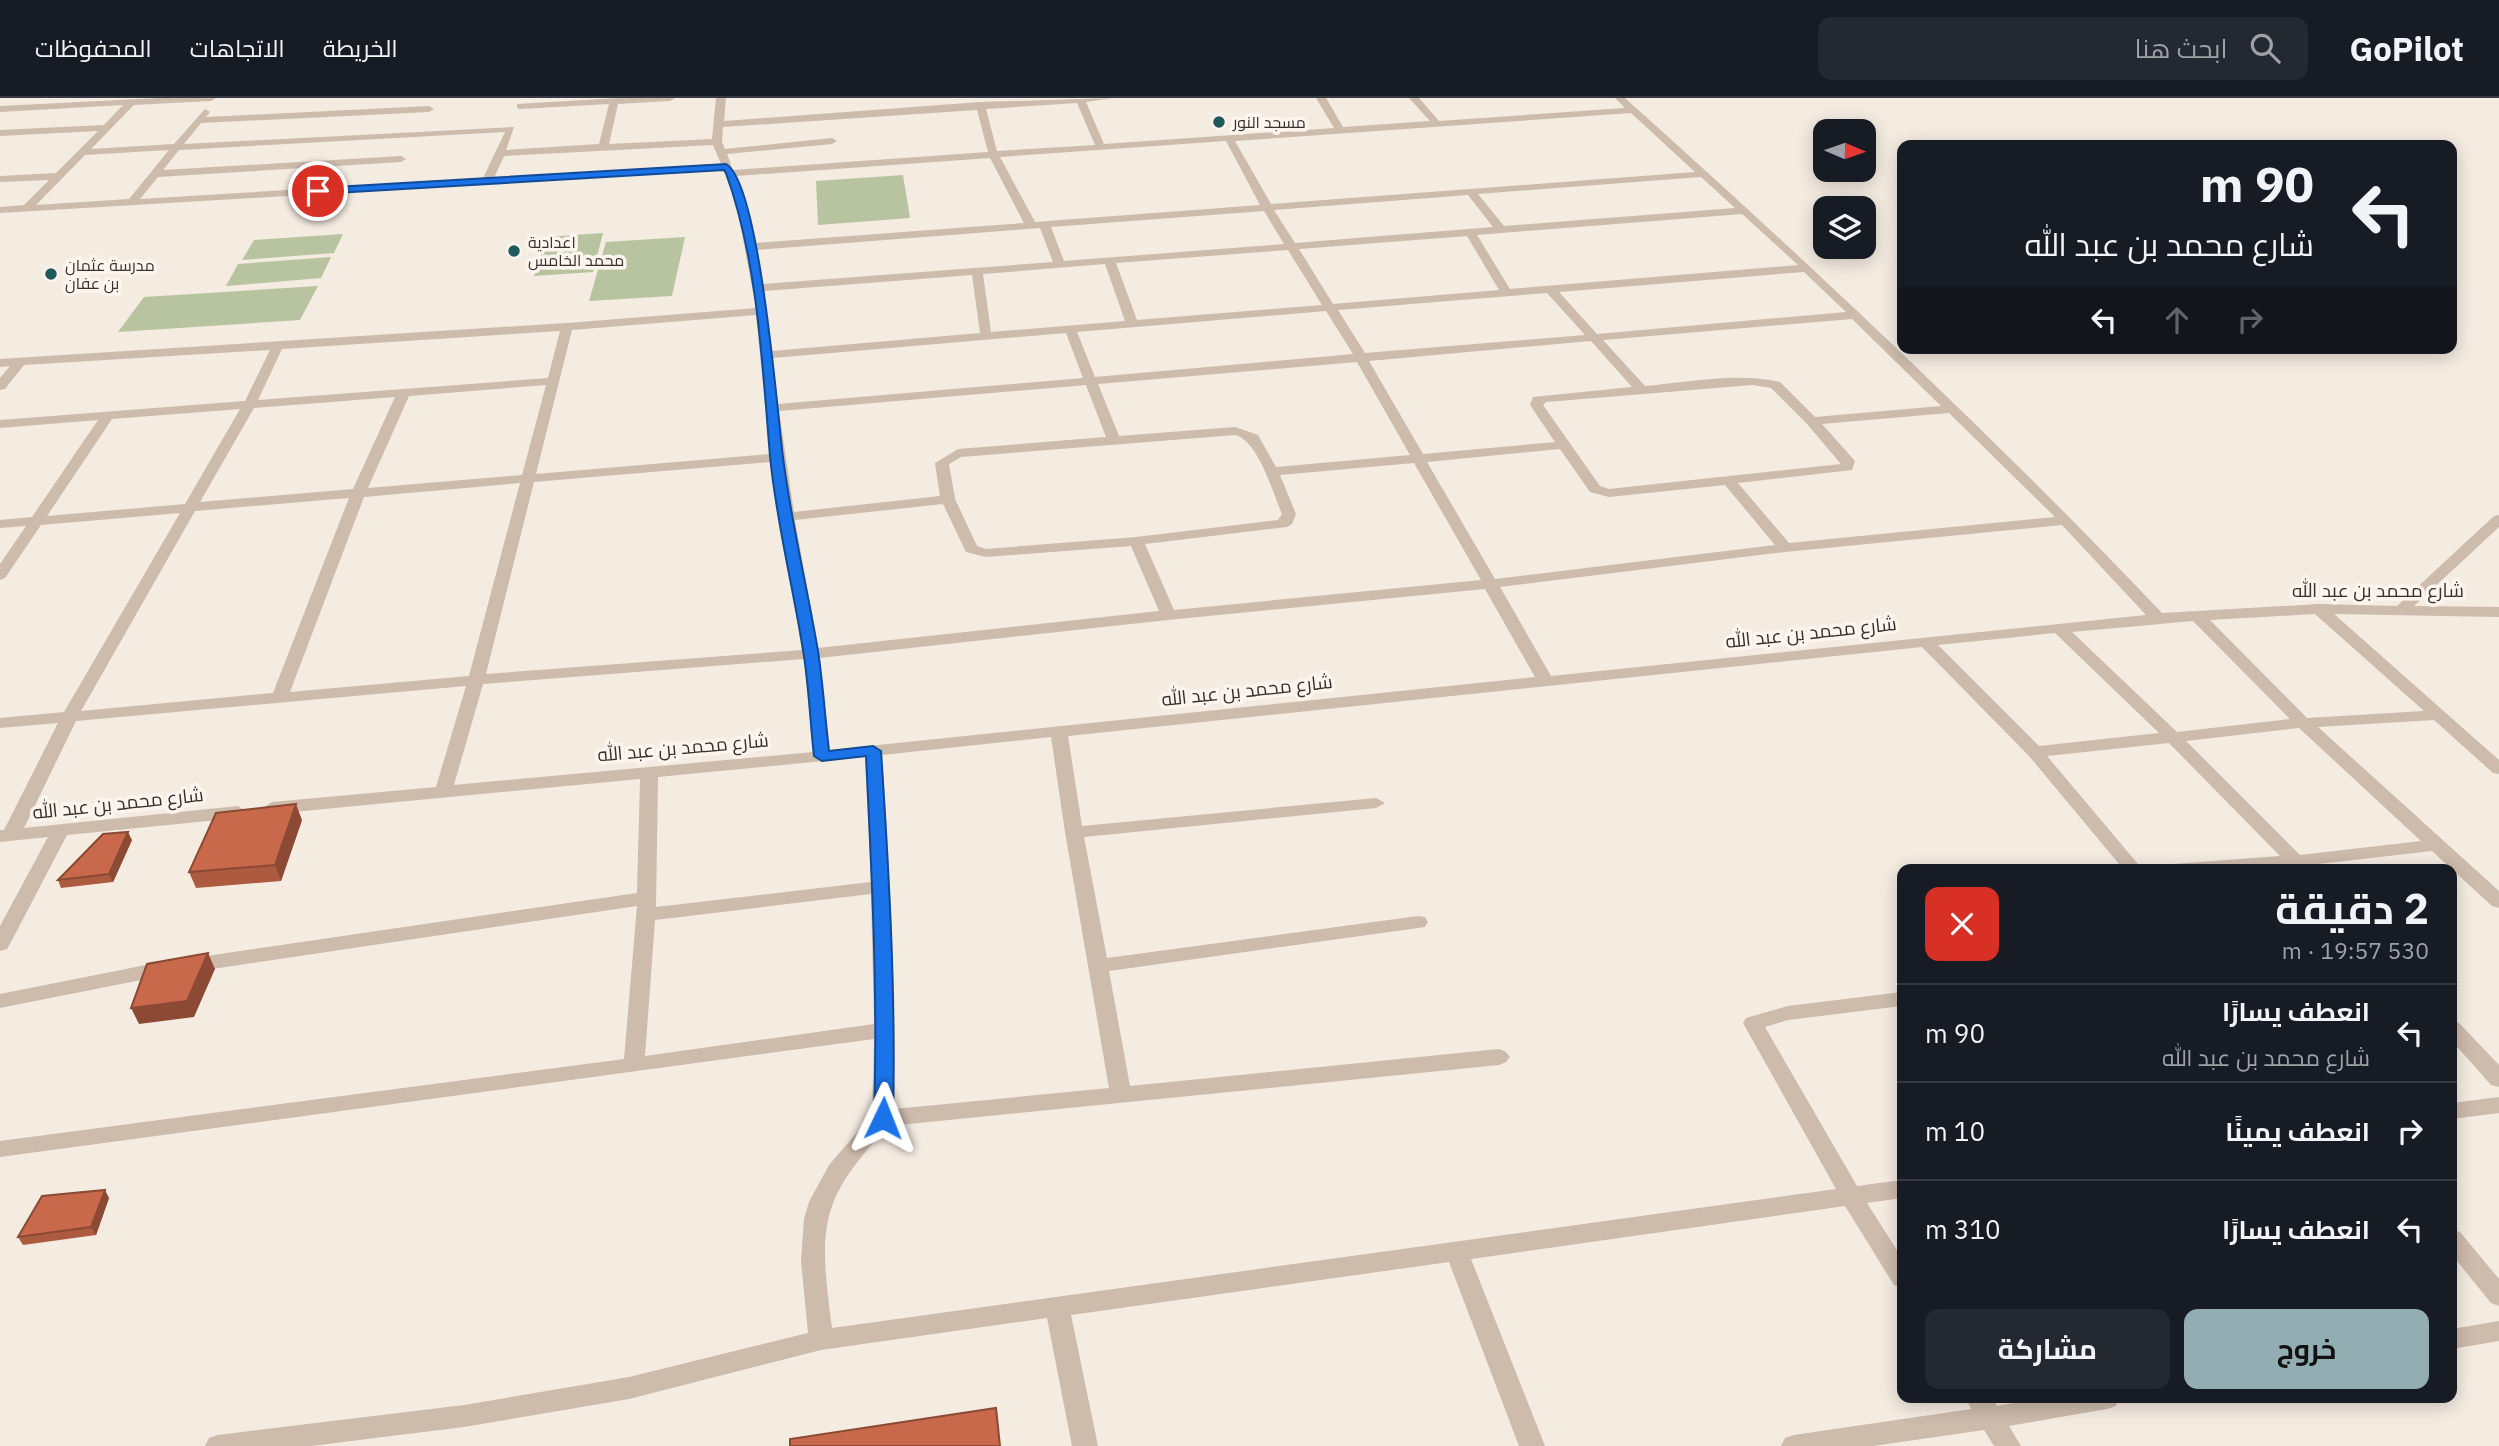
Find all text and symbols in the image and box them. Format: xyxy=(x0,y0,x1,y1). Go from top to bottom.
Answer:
search box xyxy=(1818,17,2308,80)
text: GoPilot xyxy=(2350,27,2464,70)
icon: search xyxy=(2246,29,2284,67)
text: ابحث هنا xyxy=(2135,31,2228,65)
text: المحفوظات xyxy=(35,32,152,64)
text: الاتجاهات xyxy=(190,32,285,64)
text: الخريطة xyxy=(323,32,398,64)
place label: مسجد النور xyxy=(1232,112,1306,132)
marker: مسجد النور xyxy=(1211,114,1227,130)
north arrow xyxy=(1813,119,1876,182)
map controls xyxy=(1813,119,1876,259)
text: 90 m xyxy=(2200,152,2314,215)
pin xyxy=(288,161,348,221)
icon: left xyxy=(2338,168,2429,259)
icon: arrive xyxy=(299,172,337,210)
button: layers xyxy=(1813,196,1876,259)
text: شارع محمد بن عبد الله xyxy=(2025,223,2314,265)
place label: اعدادية محمد الخامس xyxy=(528,232,624,271)
marker: اعدادية محمد الخامس xyxy=(506,243,522,259)
place label: مدرسة عثمان بن عفان xyxy=(65,255,155,294)
marker: مدرسة عثمان بن عفان xyxy=(43,266,59,282)
icon: left xyxy=(2085,301,2123,339)
icon: ahead xyxy=(2158,301,2196,339)
icon: right xyxy=(2231,301,2269,339)
street label: شارع محمد بن عبد الله xyxy=(2292,578,2464,604)
street label: شارع محمد بن عبد الله xyxy=(1724,611,1898,655)
street label: شارع محمد بن عبد الله xyxy=(1160,669,1334,713)
street label: شارع محمد بن عبد الله xyxy=(596,728,770,768)
street label: شارع محمد بن عبد الله xyxy=(31,782,205,826)
text: 2 دقيقة xyxy=(2275,881,2429,936)
button: close xyxy=(1925,887,1999,961)
text: 530 m · 19:57 xyxy=(2282,935,2429,965)
text: انعطف يسارًا xyxy=(2222,994,2370,1028)
icon: left xyxy=(2391,1014,2429,1052)
text: 90 m xyxy=(1925,1016,1985,1050)
text: شارع محمد بن عبد الله xyxy=(2162,1042,2370,1072)
position arrow xyxy=(846,1081,920,1155)
icon: right xyxy=(2391,1112,2429,1150)
text: 10 m xyxy=(1925,1114,1985,1148)
text: انعطف يمينًا xyxy=(2225,1114,2370,1148)
icon: left xyxy=(2391,1210,2429,1248)
text: 310 m xyxy=(1925,1212,2001,1246)
text: انعطف يسارًا xyxy=(2222,1212,2370,1246)
button: مشاركة xyxy=(1925,1309,2170,1389)
button: خروج xyxy=(2184,1309,2429,1389)

